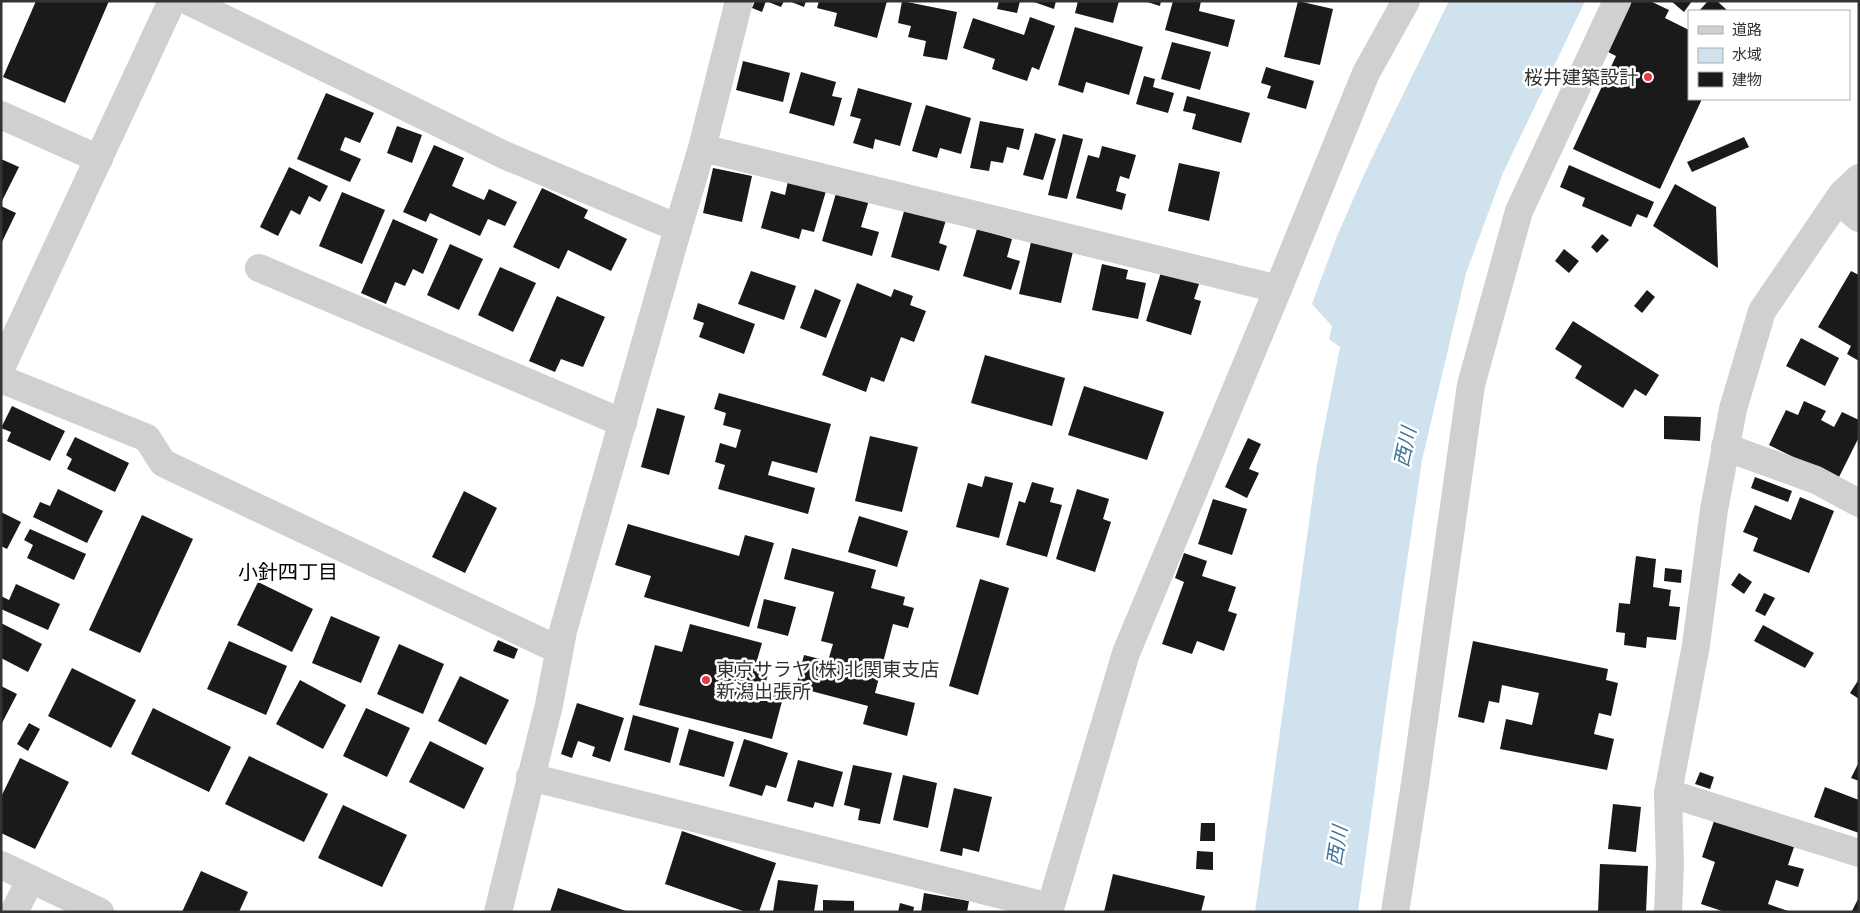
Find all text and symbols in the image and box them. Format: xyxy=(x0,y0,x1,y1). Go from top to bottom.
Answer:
legend xyxy=(1688,10,1850,100)
text: 道路 xyxy=(1732,20,1762,39)
text: 水域 xyxy=(1732,45,1762,64)
place label: 桜井建築設計 xyxy=(1524,65,1638,90)
text: 建物 xyxy=(1732,70,1762,89)
marker: 桜井建築設計 xyxy=(1642,71,1654,83)
water label: 西川 xyxy=(1388,423,1422,469)
district label: 小針四丁目 xyxy=(238,559,338,585)
place label: 東京サラヤ(株)北関東支店 新潟出張所 xyxy=(716,657,939,704)
marker: 東京サラヤ(株)北関東支店 新潟出張所 xyxy=(700,674,712,686)
water label: 西川 xyxy=(1321,822,1353,868)

